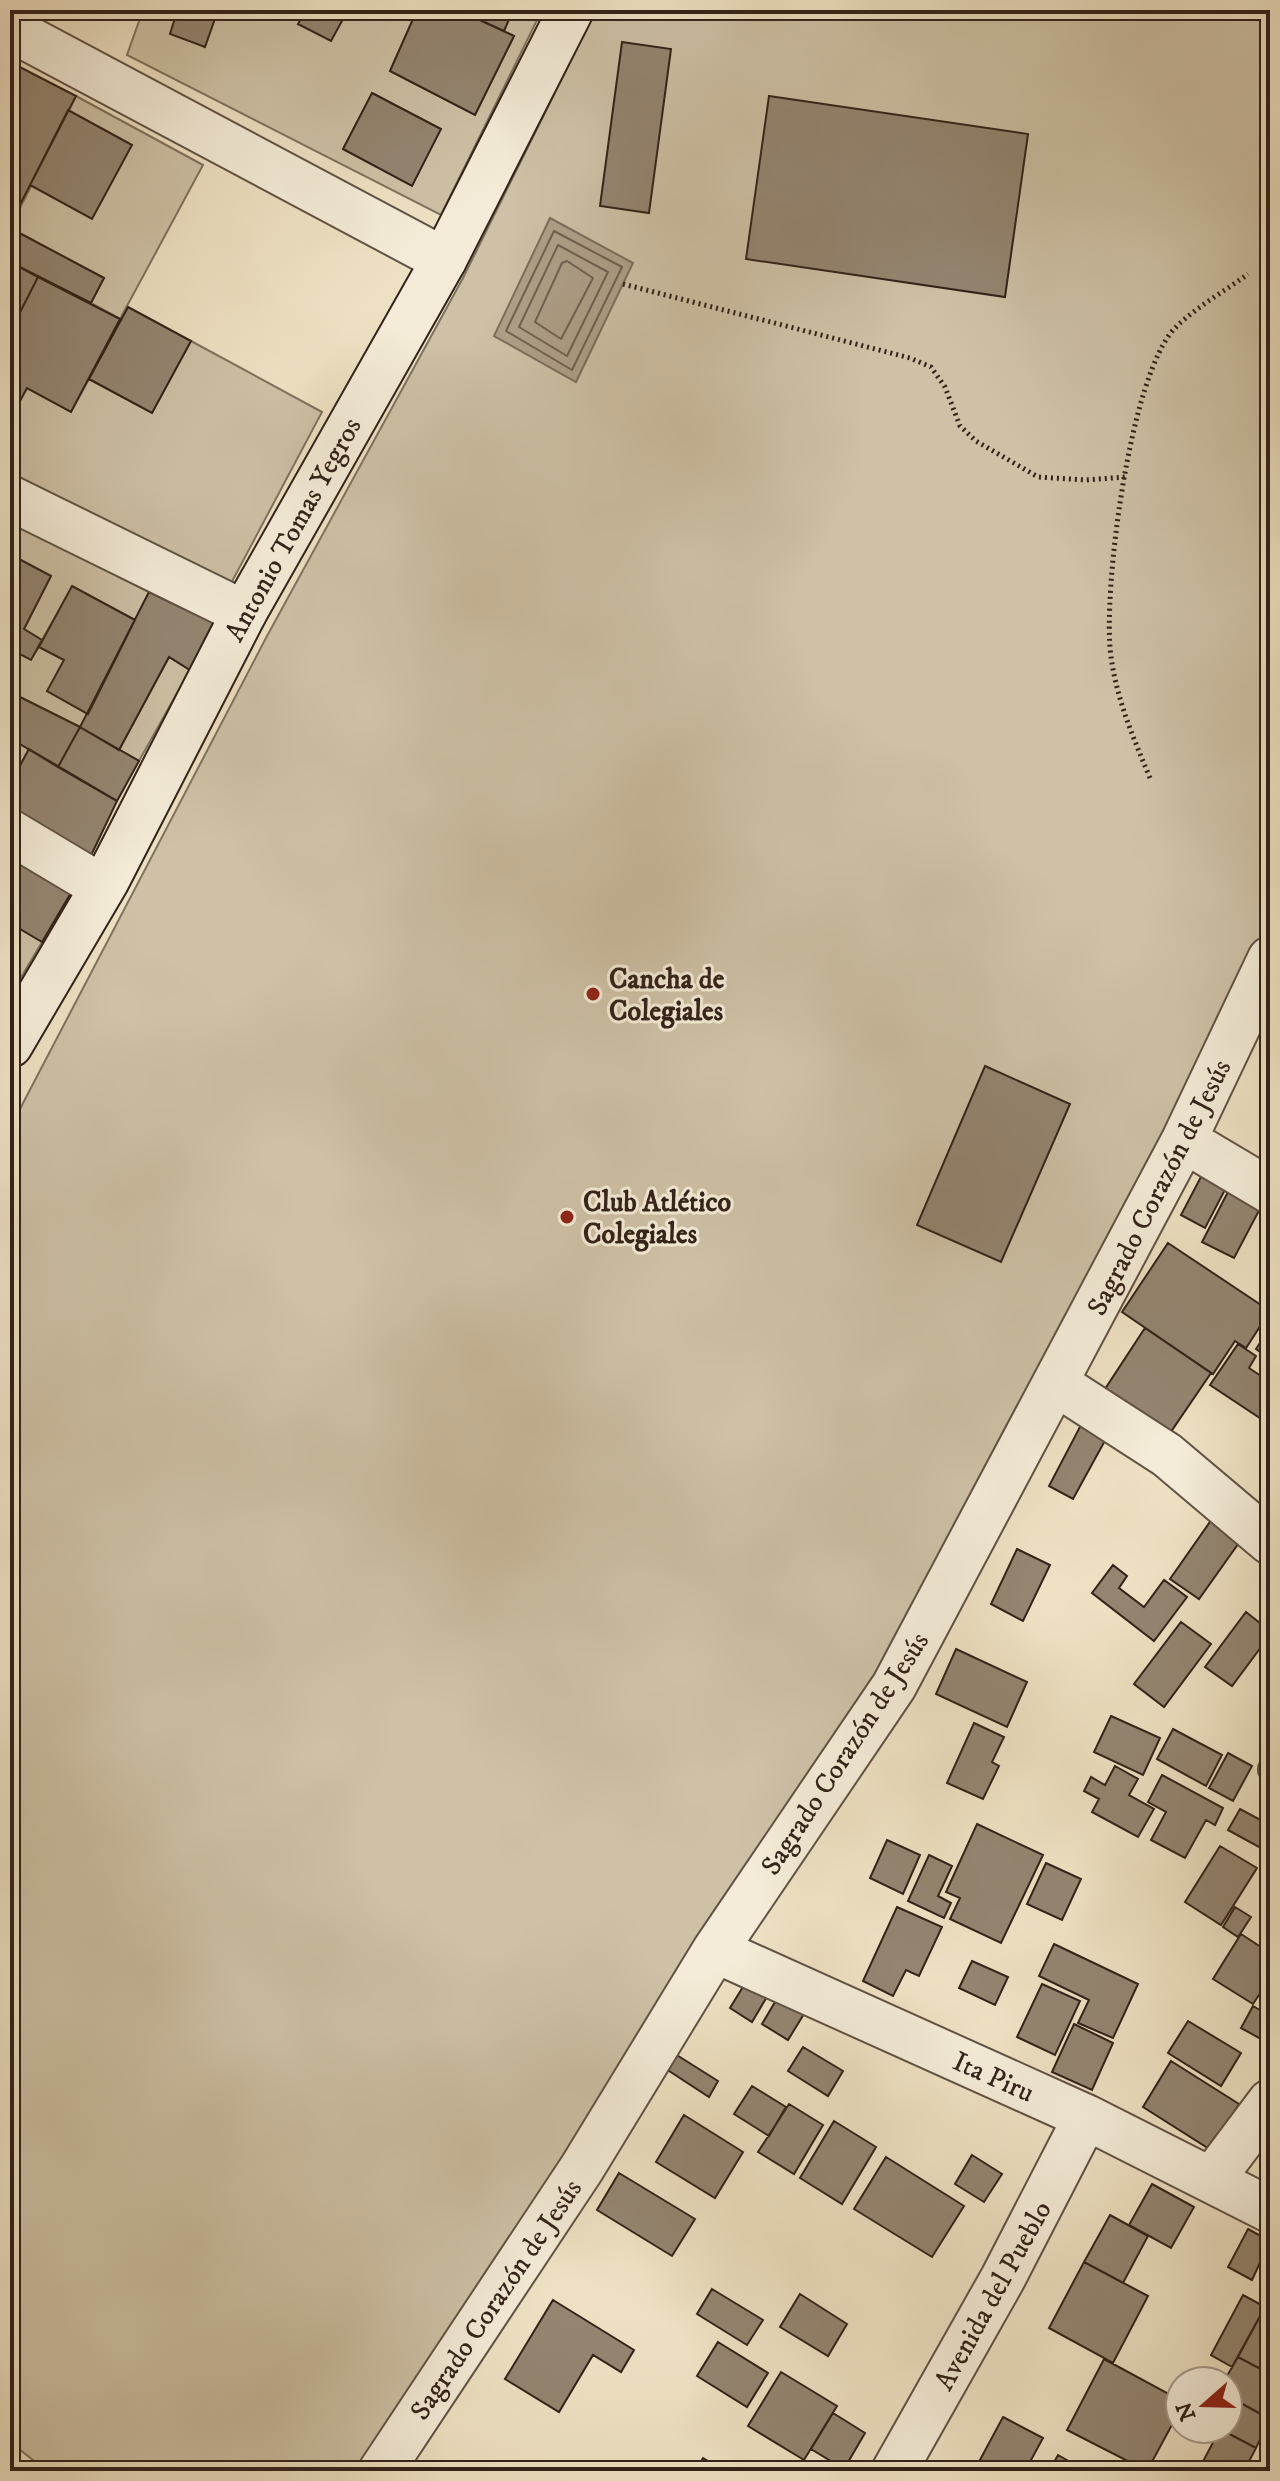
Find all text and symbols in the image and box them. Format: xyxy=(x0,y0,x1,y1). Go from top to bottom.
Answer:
street label: Antonio Tomas Yegros xyxy=(217,411,369,648)
place label: Cancha de Colegiales xyxy=(609,962,725,1029)
marker: Cancha de Colegiales xyxy=(584,985,602,1003)
street label: Sagrado Corazón de Jesús xyxy=(1080,1054,1239,1322)
place label: Club Atlético Colegiales xyxy=(583,1185,732,1252)
marker: Club Atlético Colegiales xyxy=(558,1208,576,1226)
street label: Sagrado Corazón de Jesús xyxy=(754,1626,937,1882)
street label: Ita Piru xyxy=(947,2044,1039,2111)
street label: Sagrado Corazón de Jesús xyxy=(403,2173,590,2427)
street label: Avenida del Pueblo xyxy=(927,2195,1060,2397)
north arrow xyxy=(1164,2365,1244,2445)
text: N xyxy=(1171,2398,1202,2424)

